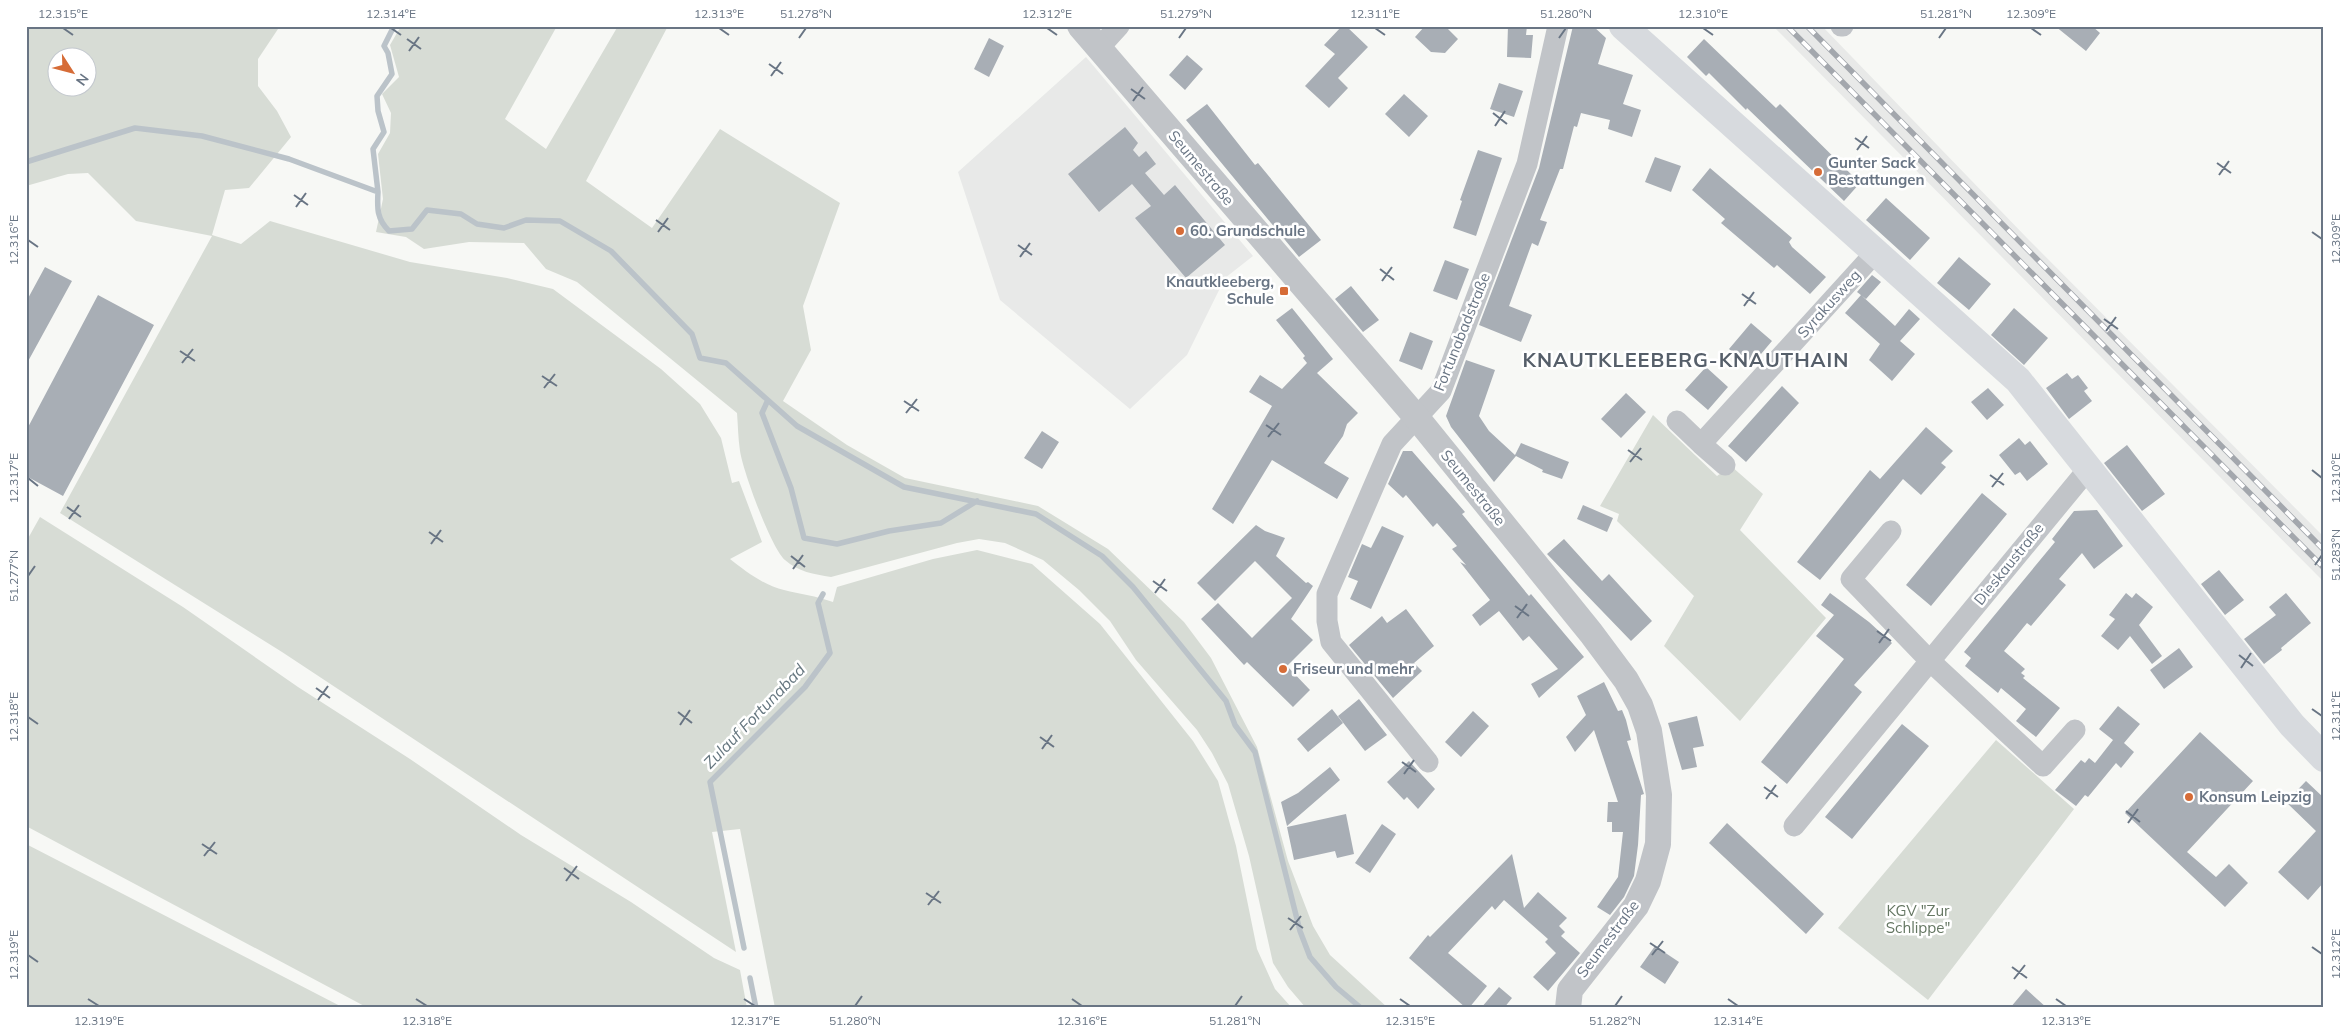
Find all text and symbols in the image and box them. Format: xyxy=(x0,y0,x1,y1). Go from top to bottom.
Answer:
text: 12.315°E xyxy=(38,6,88,21)
text: 12.314°E xyxy=(366,6,416,21)
text: 12.313°E xyxy=(694,6,744,21)
text: 51.278°N xyxy=(780,6,832,21)
text: 12.312°E xyxy=(1022,6,1072,21)
text: 51.279°N xyxy=(1160,6,1212,21)
text: 12.311°E xyxy=(1350,6,1400,21)
text: 51.280°N xyxy=(1540,6,1592,21)
text: 12.310°E xyxy=(1678,6,1728,21)
text: 51.281°N xyxy=(1920,6,1972,21)
text: 12.309°E xyxy=(2006,6,2056,21)
north arrow xyxy=(48,48,98,98)
text: N xyxy=(72,70,93,89)
street label: Seumestraße xyxy=(1164,126,1238,209)
place label: Gunter Sack Bestattungen xyxy=(1828,153,1925,189)
marker: Gunter Sack Bestattungen xyxy=(1812,166,1824,178)
text: 12.309°E xyxy=(2328,214,2343,264)
text: 12.316°E xyxy=(6,215,21,265)
place label: 60. Grundschule xyxy=(1190,221,1305,240)
marker: 60. Grundschule xyxy=(1174,225,1186,237)
street label: Syrakusweg xyxy=(1793,266,1864,342)
street label: Fortunabadstraße xyxy=(1429,270,1494,394)
place label: Knautkleeberg, Schule xyxy=(1166,272,1274,308)
marker: Knautkleeberg, Schule xyxy=(1278,285,1290,297)
district label: KNAUTKLEEBERG-KNAUTHAIN xyxy=(1523,347,1849,372)
street label: Seumestraße xyxy=(1437,446,1510,529)
text: 12.317°E xyxy=(6,453,21,503)
text: 12.310°E xyxy=(2328,453,2343,503)
street label: Dieskaustraße xyxy=(1970,519,2048,609)
text: 51.283°N xyxy=(2328,529,2343,581)
text: 51.277°N xyxy=(6,550,21,602)
water label: Zulauf Fortunabad xyxy=(699,659,809,772)
place label: Friseur und mehr xyxy=(1293,659,1414,678)
marker: Friseur und mehr xyxy=(1277,663,1289,675)
text: 12.311°E xyxy=(2328,691,2343,741)
text: 12.318°E xyxy=(6,692,21,742)
place label: Konsum Leipzig xyxy=(2199,787,2312,806)
marker: Konsum Leipzig xyxy=(2183,791,2195,803)
street label: Seumestraße xyxy=(1572,896,1643,981)
park label: KGV "Zur Schlippe" xyxy=(1886,901,1950,937)
text: 12.312°E xyxy=(2328,929,2343,979)
text: 12.319°E xyxy=(6,930,21,980)
text: 12.319°E xyxy=(74,1013,124,1028)
text: 12.318°E xyxy=(402,1013,452,1028)
text: 12.317°E xyxy=(730,1013,780,1028)
text: 51.280°N xyxy=(829,1013,881,1028)
text: 12.316°E xyxy=(1057,1013,1107,1028)
text: 51.281°N xyxy=(1209,1013,1261,1028)
text: 12.315°E xyxy=(1385,1013,1435,1028)
text: 51.282°N xyxy=(1589,1013,1641,1028)
text: 12.314°E xyxy=(1713,1013,1763,1028)
text: 12.313°E xyxy=(2041,1013,2091,1028)

